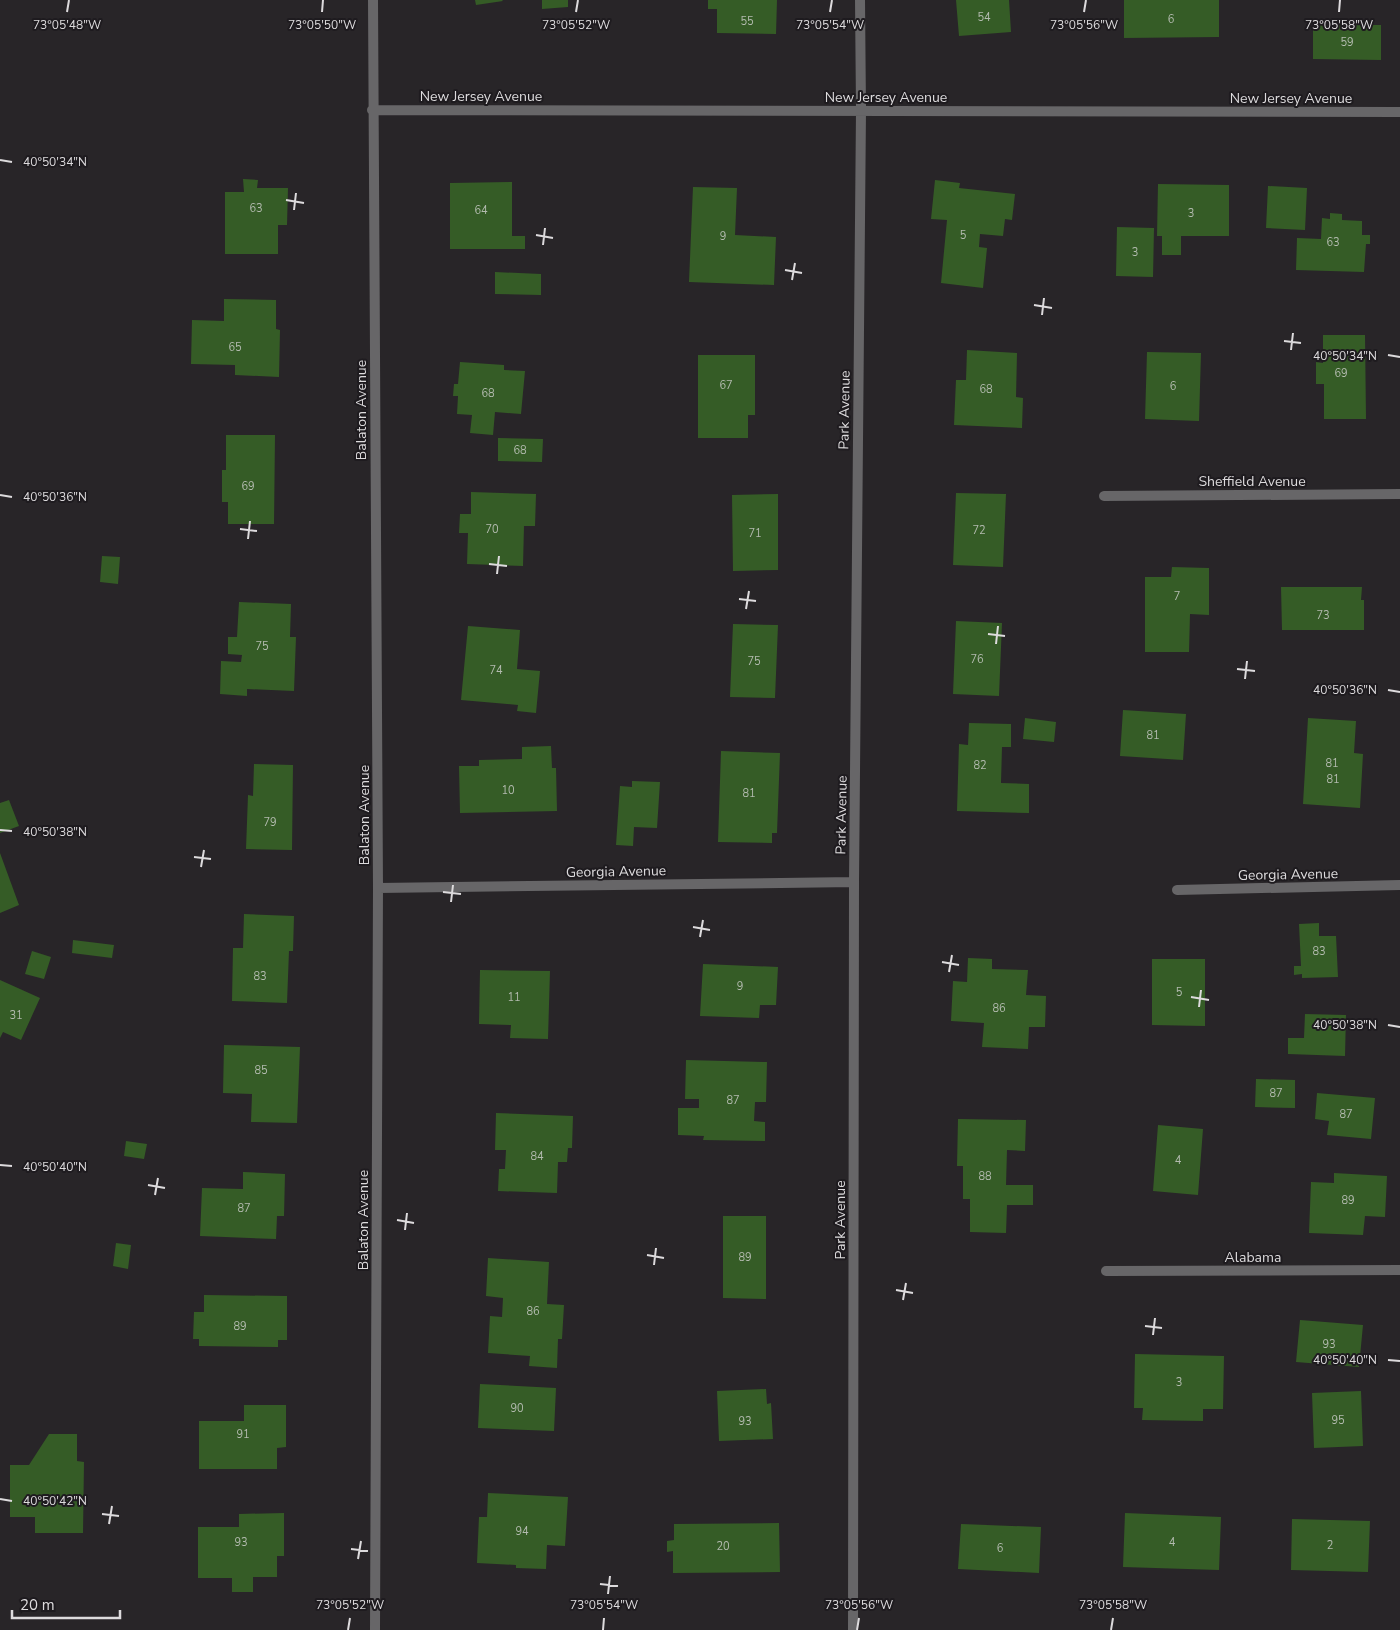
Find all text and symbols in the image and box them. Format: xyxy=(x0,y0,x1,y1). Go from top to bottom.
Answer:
house number: 54 xyxy=(977,10,991,25)
house number: 6 xyxy=(1168,12,1175,27)
house number: 55 xyxy=(740,14,754,29)
text: 73°05'48"W xyxy=(33,17,101,33)
text: 73°05'50"W xyxy=(288,17,356,33)
text: 73°05'52"W xyxy=(542,17,610,33)
text: 73°05'54"W xyxy=(796,17,864,33)
text: 73°05'56"W xyxy=(1050,17,1118,33)
text: 73°05'58"W xyxy=(1305,17,1373,33)
house number: 59 xyxy=(1340,35,1354,50)
street label: New Jersey Avenue xyxy=(420,87,542,106)
street label: New Jersey Avenue xyxy=(825,88,947,107)
street label: New Jersey Avenue xyxy=(1230,89,1352,108)
text: 40°50'34"N xyxy=(23,154,87,170)
house number: 63 xyxy=(249,201,263,216)
house number: 64 xyxy=(474,203,488,218)
house number: 3 xyxy=(1188,206,1194,221)
house number: 5 xyxy=(960,228,967,243)
house number: 9 xyxy=(720,229,726,244)
house number: 63 xyxy=(1326,235,1340,250)
house number: 3 xyxy=(1132,245,1138,260)
house number: 65 xyxy=(228,340,242,355)
text: 40°50'34"N xyxy=(1313,348,1377,364)
street label: Balaton Avenue xyxy=(352,360,371,460)
house number: 69 xyxy=(1334,366,1348,381)
street label: Park Avenue xyxy=(834,370,855,450)
house number: 67 xyxy=(719,378,733,393)
house number: 6 xyxy=(1170,379,1177,394)
house number: 68 xyxy=(979,382,993,397)
house number: 68 xyxy=(481,386,495,401)
house number: 68 xyxy=(513,443,527,458)
street label: Sheffield Avenue xyxy=(1198,472,1306,491)
house number: 69 xyxy=(241,479,255,494)
text: 40°50'36"N xyxy=(23,489,87,505)
house number: 70 xyxy=(485,522,499,537)
house number: 72 xyxy=(972,523,986,538)
house number: 71 xyxy=(748,526,762,541)
house number: 7 xyxy=(1174,589,1180,604)
house number: 73 xyxy=(1316,608,1330,623)
house number: 75 xyxy=(255,639,269,654)
house number: 76 xyxy=(970,652,984,667)
house number: 75 xyxy=(747,654,761,669)
house number: 74 xyxy=(489,663,503,678)
text: 40°50'36"N xyxy=(1313,682,1377,698)
house number: 81 xyxy=(1146,728,1160,743)
house number: 81 xyxy=(1325,756,1339,771)
house number: 82 xyxy=(973,758,987,773)
street label: Balaton Avenue xyxy=(355,765,374,865)
house number: 81 xyxy=(1326,772,1340,787)
street label: Park Avenue xyxy=(831,775,852,855)
house number: 10 xyxy=(501,783,515,798)
house number: 81 xyxy=(742,786,756,801)
house number: 79 xyxy=(263,815,277,830)
text: 40°50'38"N xyxy=(23,824,87,840)
street label: Georgia Avenue xyxy=(566,861,666,882)
street label: Georgia Avenue xyxy=(1238,864,1338,885)
house number: 83 xyxy=(1312,944,1326,959)
house number: 83 xyxy=(253,969,267,984)
house number: 9 xyxy=(737,979,743,994)
house number: 5 xyxy=(1176,985,1183,1000)
house number: 11 xyxy=(507,990,521,1005)
house number: 86 xyxy=(992,1001,1006,1016)
house number: 31 xyxy=(9,1008,23,1023)
text: 40°50'38"N xyxy=(1313,1017,1377,1033)
house number: 85 xyxy=(254,1063,268,1078)
house number: 87 xyxy=(1269,1086,1283,1101)
house number: 87 xyxy=(726,1093,740,1108)
house number: 87 xyxy=(1339,1107,1353,1122)
house number: 84 xyxy=(530,1149,544,1164)
house number: 4 xyxy=(1175,1153,1182,1168)
text: 40°50'40"N xyxy=(23,1159,87,1175)
house number: 88 xyxy=(978,1169,992,1184)
street label: Balaton Avenue xyxy=(354,1170,373,1270)
street label: Park Avenue xyxy=(831,1180,850,1260)
house number: 89 xyxy=(1341,1193,1355,1208)
house number: 87 xyxy=(237,1201,251,1216)
street label: Alabama xyxy=(1225,1248,1281,1267)
house number: 89 xyxy=(738,1250,752,1265)
house number: 86 xyxy=(526,1304,540,1319)
house number: 89 xyxy=(233,1319,247,1334)
house number: 93 xyxy=(1322,1337,1336,1352)
text: 40°50'40"N xyxy=(1313,1352,1377,1368)
house number: 3 xyxy=(1176,1375,1182,1390)
house number: 90 xyxy=(510,1401,524,1416)
house number: 95 xyxy=(1331,1413,1345,1428)
house number: 93 xyxy=(738,1414,752,1429)
house number: 91 xyxy=(236,1427,250,1442)
text: 40°50'42"N xyxy=(23,1493,87,1509)
house number: 94 xyxy=(515,1524,529,1539)
house number: 93 xyxy=(234,1535,248,1550)
house number: 4 xyxy=(1169,1535,1176,1550)
house number: 2 xyxy=(1327,1538,1333,1553)
house number: 20 xyxy=(716,1539,730,1554)
house number: 6 xyxy=(997,1541,1004,1556)
scale bar xyxy=(12,1588,120,1620)
text: 20 m xyxy=(20,1595,55,1615)
text: 73°05'52"W xyxy=(316,1597,384,1613)
text: 73°05'54"W xyxy=(570,1597,638,1613)
text: 73°05'56"W xyxy=(825,1597,893,1613)
text: 73°05'58"W xyxy=(1079,1597,1147,1613)

